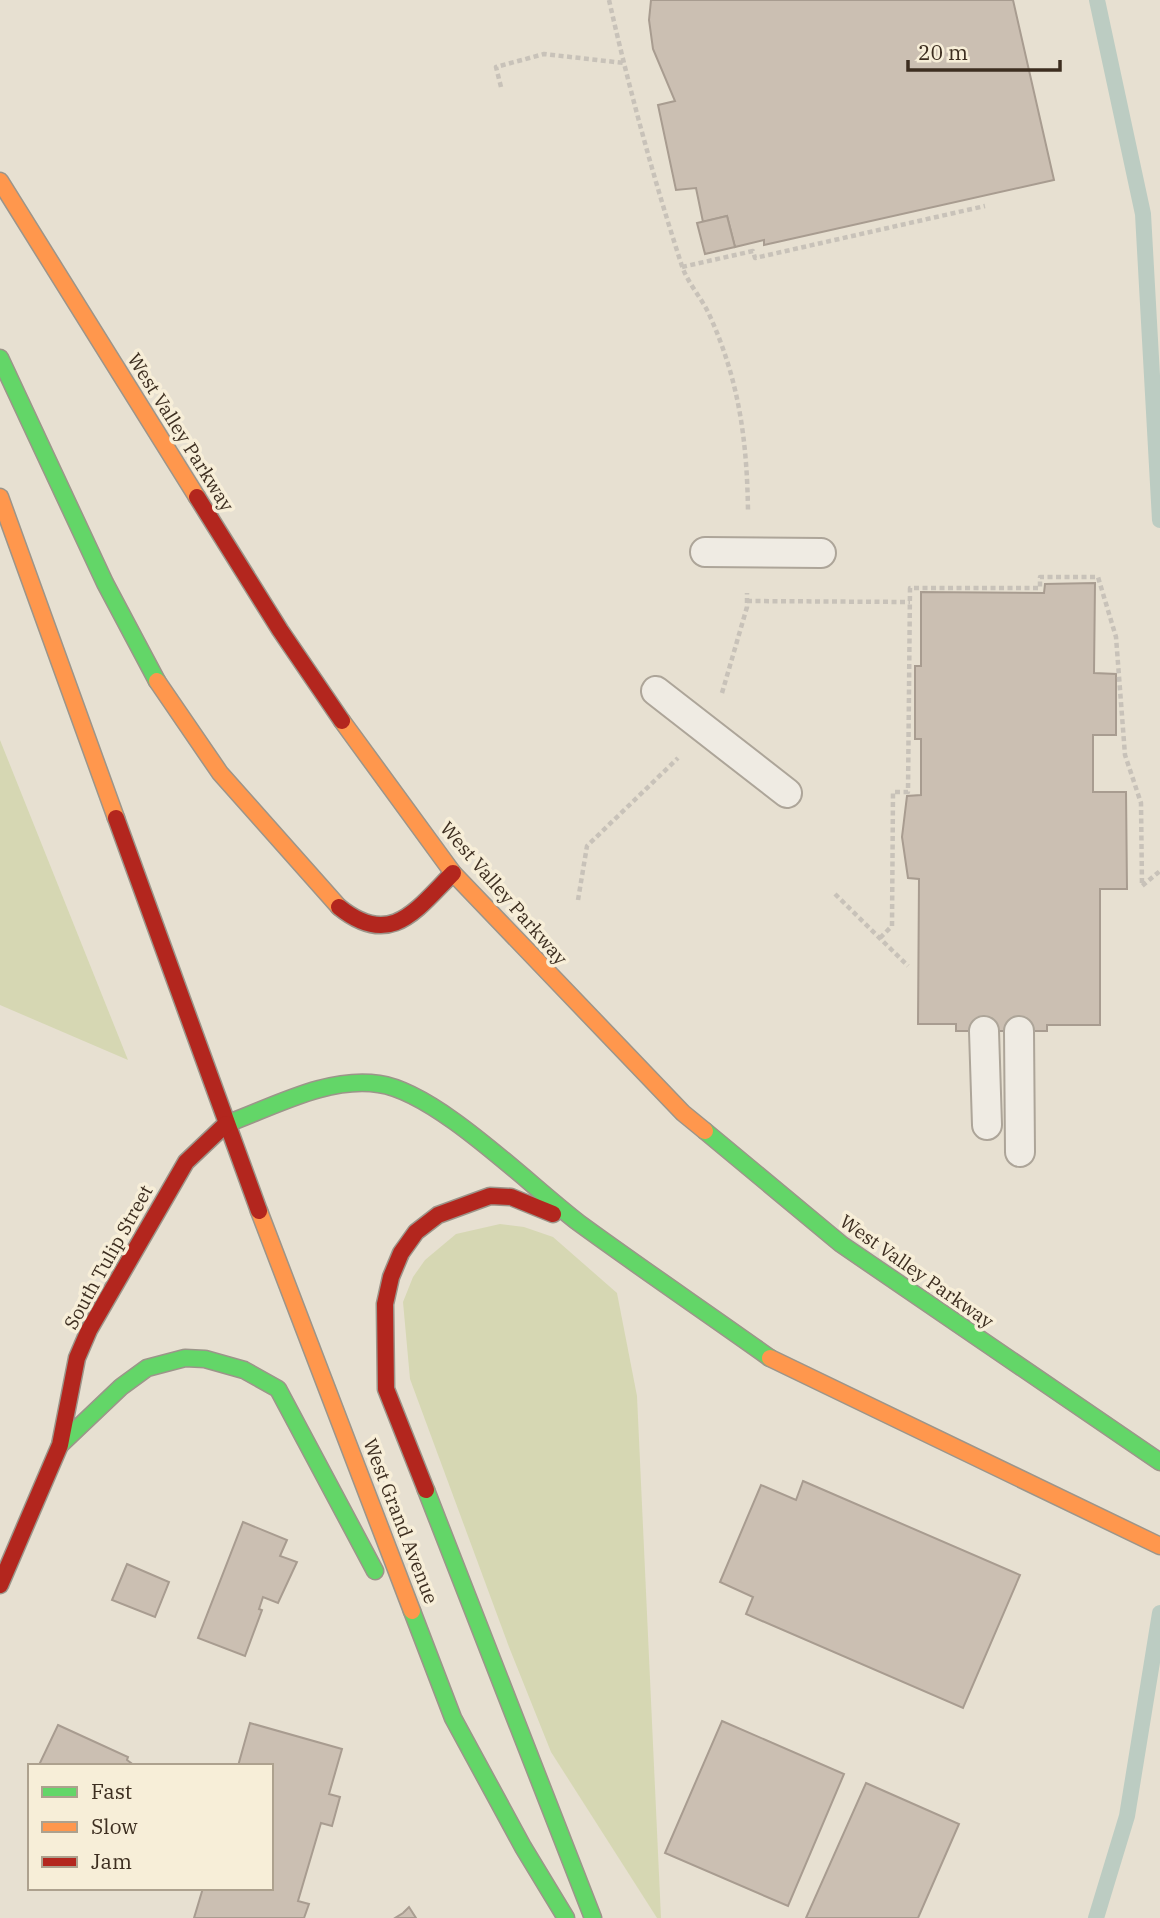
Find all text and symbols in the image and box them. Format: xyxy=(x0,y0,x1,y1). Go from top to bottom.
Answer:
scale bar xyxy=(908,28,1060,72)
text: 20 m xyxy=(918,38,968,66)
street label: West Valley Parkway xyxy=(123,348,240,516)
street label: West Valley Parkway xyxy=(435,816,573,970)
street label: South Tulip Street xyxy=(58,1180,158,1333)
street label: West Valley Parkway xyxy=(835,1209,999,1334)
street label: West Grand Avenue xyxy=(358,1435,444,1607)
legend xyxy=(28,1764,273,1890)
text: Fast xyxy=(91,1777,132,1805)
text: Slow xyxy=(91,1812,138,1840)
text: Jam xyxy=(91,1847,132,1875)

